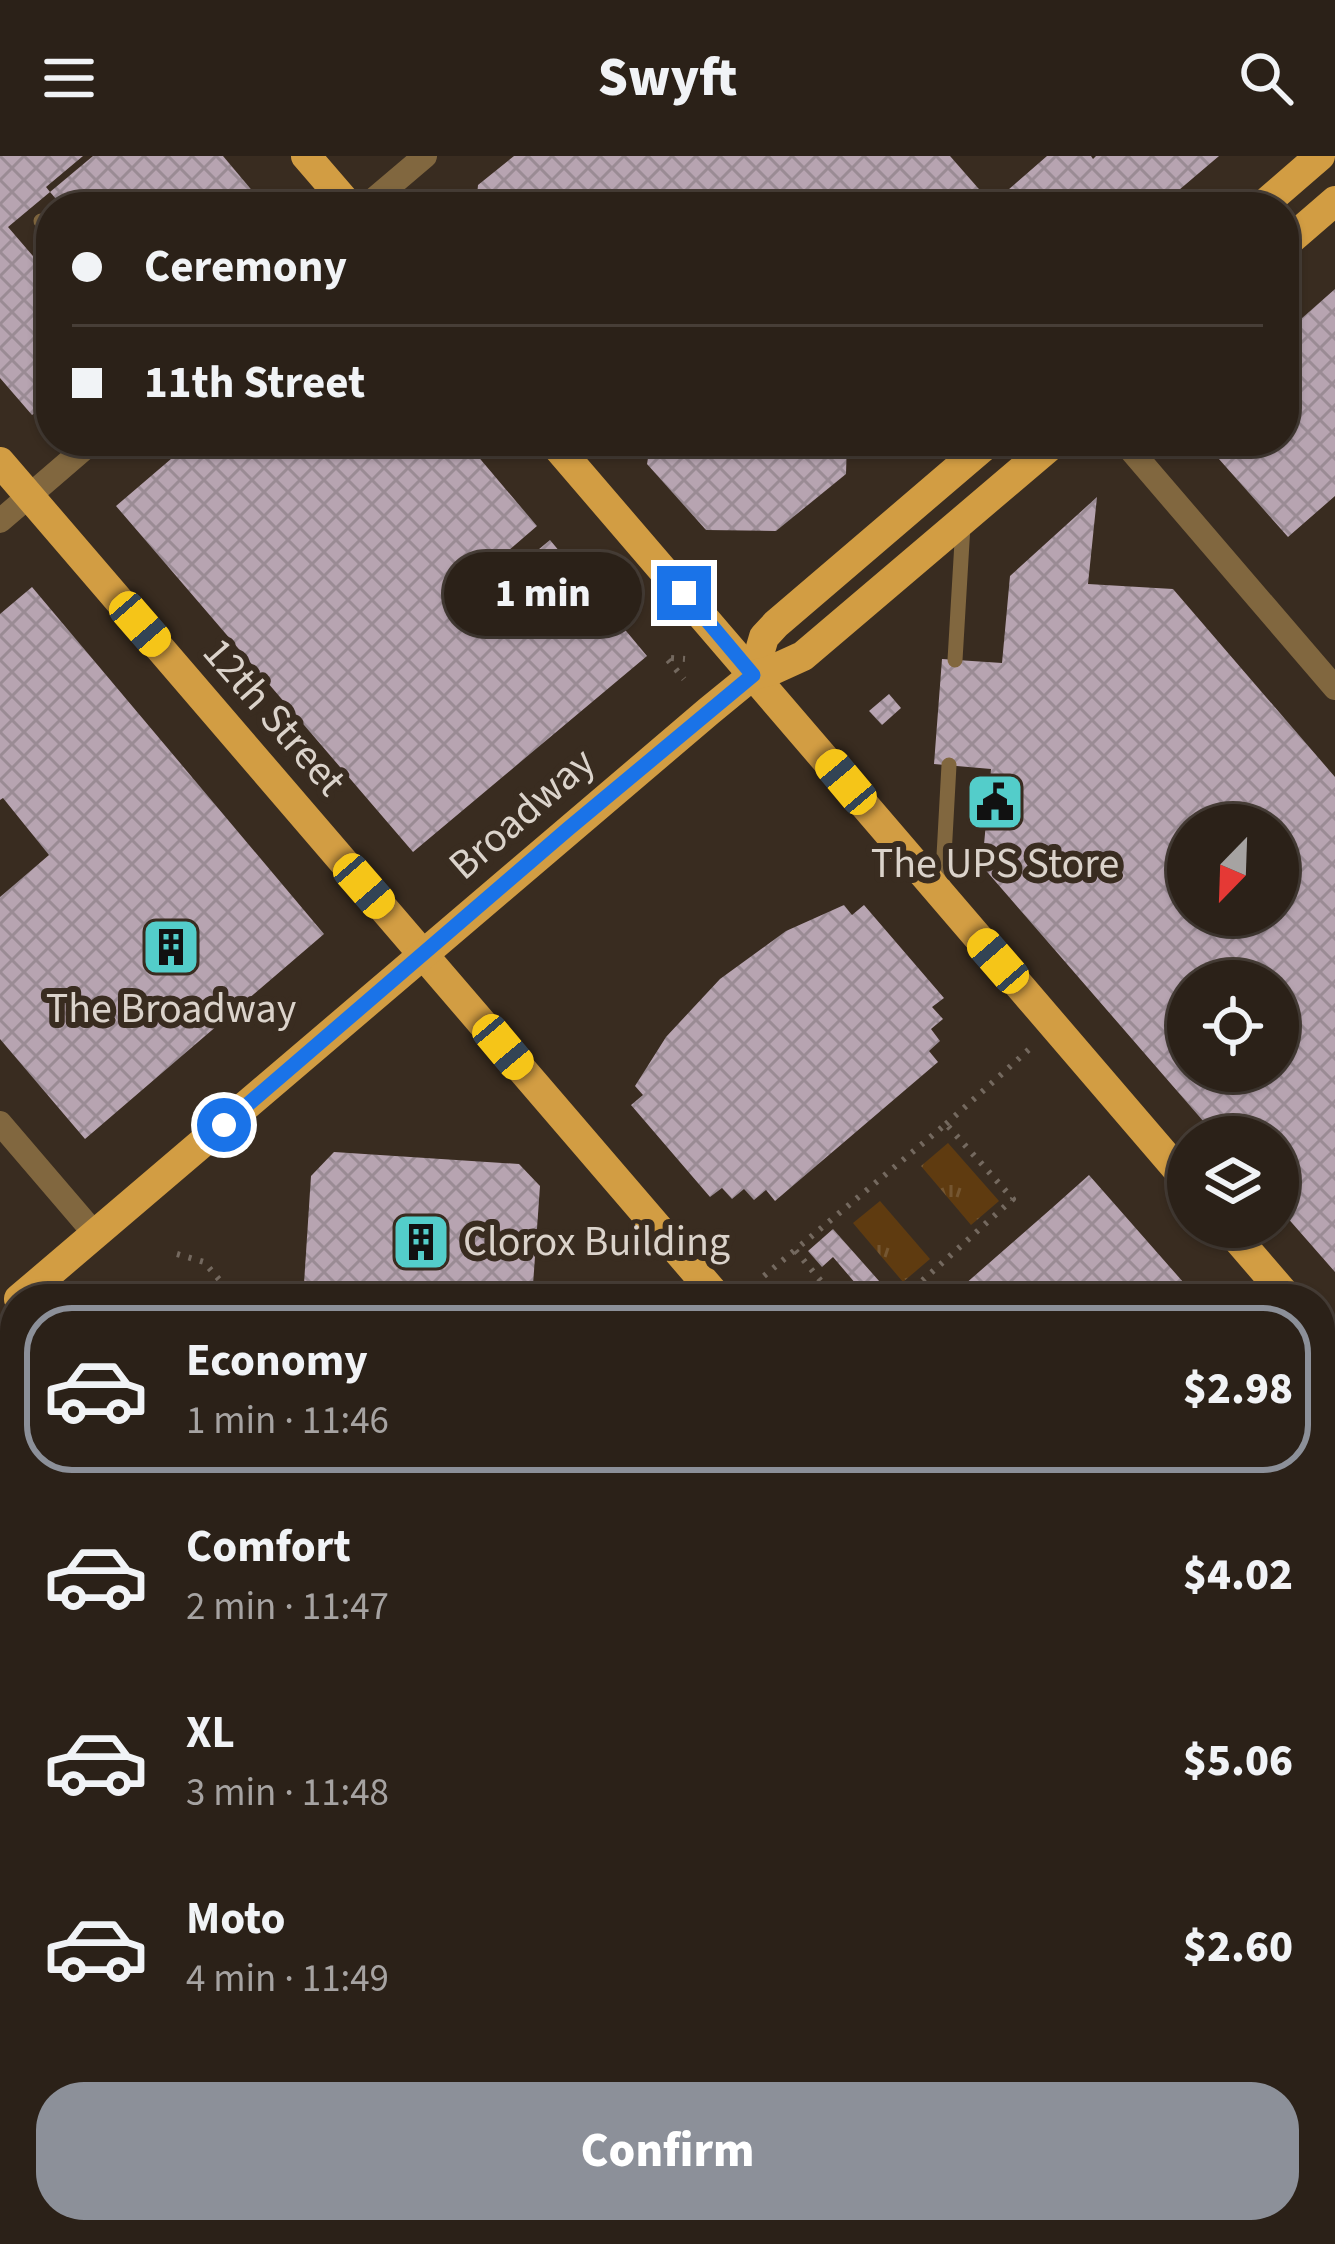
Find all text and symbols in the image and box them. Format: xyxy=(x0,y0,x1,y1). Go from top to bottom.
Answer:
text: Swyft xyxy=(598,40,737,117)
icon: menu xyxy=(36,45,102,111)
icon: search xyxy=(1233,45,1299,111)
text: Ceremony xyxy=(144,235,347,299)
text: 11th Street xyxy=(144,351,365,415)
callout: 1 min xyxy=(444,551,642,635)
text: 1 min xyxy=(495,566,591,622)
route end xyxy=(657,566,711,620)
car xyxy=(103,585,177,663)
street label: 12th Street xyxy=(188,625,360,809)
street label: Broadway xyxy=(436,733,608,894)
car xyxy=(809,743,883,821)
public building icon: The UPS Store xyxy=(964,771,1026,833)
north arrow xyxy=(1167,804,1299,936)
map controls xyxy=(1167,804,1299,1248)
place label: The UPS Store xyxy=(871,834,1119,894)
car xyxy=(327,847,401,925)
building icon: The Broadway xyxy=(140,916,202,978)
car xyxy=(961,922,1035,1000)
button: locate xyxy=(1167,960,1299,1092)
place label: The Broadway xyxy=(46,979,297,1039)
car xyxy=(466,1008,540,1086)
route start xyxy=(197,1098,251,1152)
button: layers xyxy=(1167,1116,1299,1248)
building icon: Clorox Building xyxy=(390,1211,452,1273)
place label: Clorox Building xyxy=(463,1212,730,1272)
text: Economy xyxy=(186,1329,368,1393)
icon: car xyxy=(42,1335,150,1443)
text: $2.98 xyxy=(1183,1357,1293,1421)
text: 1 min · 11:46 xyxy=(186,1393,389,1449)
text: Comfort xyxy=(186,1515,351,1579)
icon: car xyxy=(42,1521,150,1629)
text: $4.02 xyxy=(1183,1543,1293,1607)
text: 2 min · 11:47 xyxy=(186,1579,389,1635)
text: XL xyxy=(186,1701,235,1765)
icon: car xyxy=(42,1707,150,1815)
text: $5.06 xyxy=(1183,1729,1293,1793)
text: 3 min · 11:48 xyxy=(186,1765,389,1821)
text: Moto xyxy=(186,1887,285,1951)
icon: car xyxy=(42,1893,150,2001)
text: $2.60 xyxy=(1183,1915,1293,1979)
text: 4 min · 11:49 xyxy=(186,1951,389,2007)
button: Confirm xyxy=(36,2082,1299,2220)

